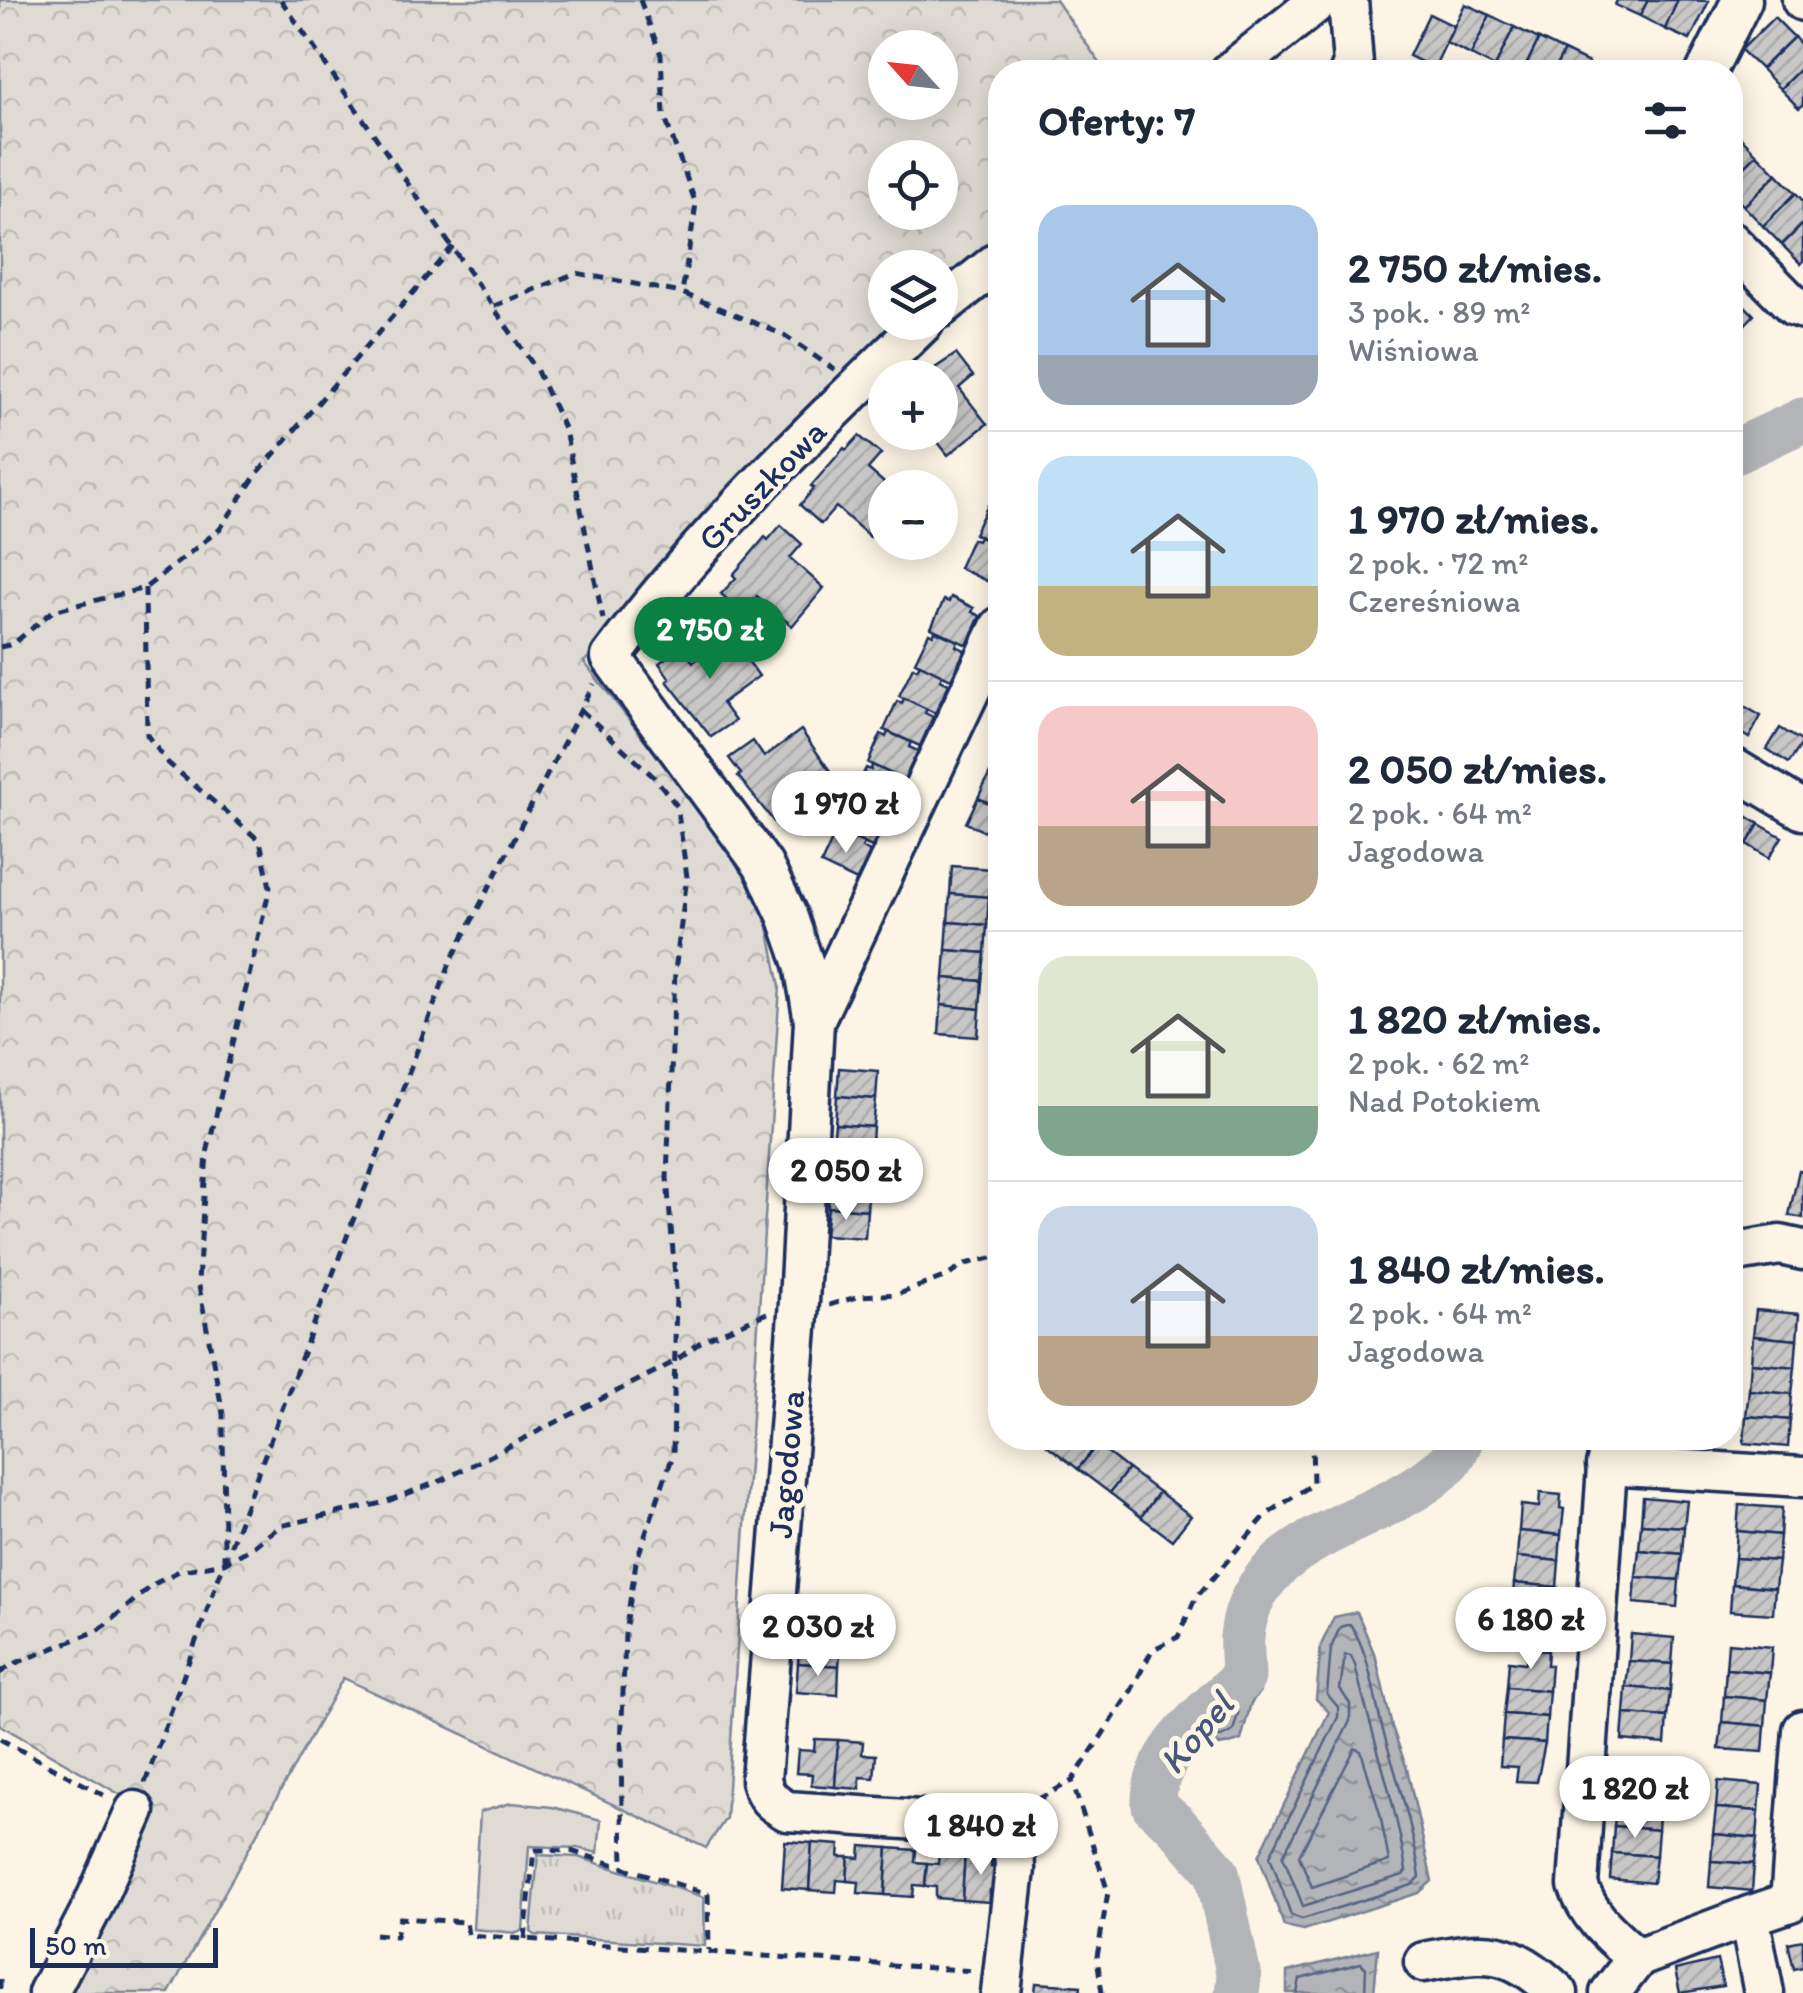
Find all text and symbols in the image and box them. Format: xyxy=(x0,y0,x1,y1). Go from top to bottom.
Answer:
north arrow xyxy=(868,30,958,120)
map controls xyxy=(868,30,958,560)
icon: filters xyxy=(1638,93,1693,148)
text: Oferty: 7 xyxy=(1038,95,1195,146)
button: locate xyxy=(868,140,958,230)
text: 2 750 zł/mies. xyxy=(1348,242,1602,293)
icon: home xyxy=(1118,245,1238,365)
button: layers xyxy=(868,250,958,340)
text: 3 pok. · 89 m² xyxy=(1348,293,1531,331)
text: Wiśniowa xyxy=(1348,331,1479,369)
button: + xyxy=(868,360,958,450)
street label: Gruszkowa xyxy=(689,410,835,560)
button: − xyxy=(868,470,958,560)
text: 1 970 zł/mies. xyxy=(1348,493,1599,544)
icon: home xyxy=(1118,496,1238,616)
text: 2 pok. · 72 m² xyxy=(1348,544,1528,582)
text: Czereśniowa xyxy=(1348,582,1520,620)
pin: 2 750 zł xyxy=(607,597,813,682)
text: 2 750 zł xyxy=(656,610,764,648)
text: 2 050 zł/mies. xyxy=(1348,743,1607,794)
icon: home xyxy=(1118,746,1238,866)
pin: 1 970 zł xyxy=(743,771,949,856)
text: 1 970 zł xyxy=(793,784,899,822)
text: 2 pok. · 64 m² xyxy=(1348,794,1532,832)
text: Jagodowa xyxy=(1348,832,1484,870)
text: 1 820 zł/mies. xyxy=(1348,993,1602,1044)
icon: home xyxy=(1118,996,1238,1116)
text: 2 pok. · 62 m² xyxy=(1348,1044,1529,1082)
text: Nad Potokiem xyxy=(1348,1082,1541,1120)
pin: 2 050 zł xyxy=(743,1138,949,1223)
text: 2 050 zł xyxy=(790,1151,902,1189)
text: 1 840 zł/mies. xyxy=(1348,1243,1605,1294)
icon: home xyxy=(1118,1246,1238,1366)
text: 2 pok. · 64 m² xyxy=(1348,1294,1532,1332)
text: Jagodowa xyxy=(1348,1332,1484,1370)
street label: Jagodowa xyxy=(759,1388,813,1540)
pin: 6 180 zł xyxy=(1428,1587,1634,1672)
pin: 2 030 zł xyxy=(715,1594,921,1679)
text: 6 180 zł xyxy=(1477,1600,1585,1638)
text: 2 030 zł xyxy=(762,1607,874,1645)
water label: Kopel xyxy=(1149,1681,1245,1783)
pin: 1 820 zł xyxy=(1532,1756,1738,1841)
text: 1 820 zł xyxy=(1581,1769,1689,1807)
pin: 1 840 zł xyxy=(878,1793,1084,1878)
text: 1 840 zł xyxy=(926,1806,1036,1844)
scale bar xyxy=(30,1923,218,1968)
text: 50 m xyxy=(45,1928,107,1962)

